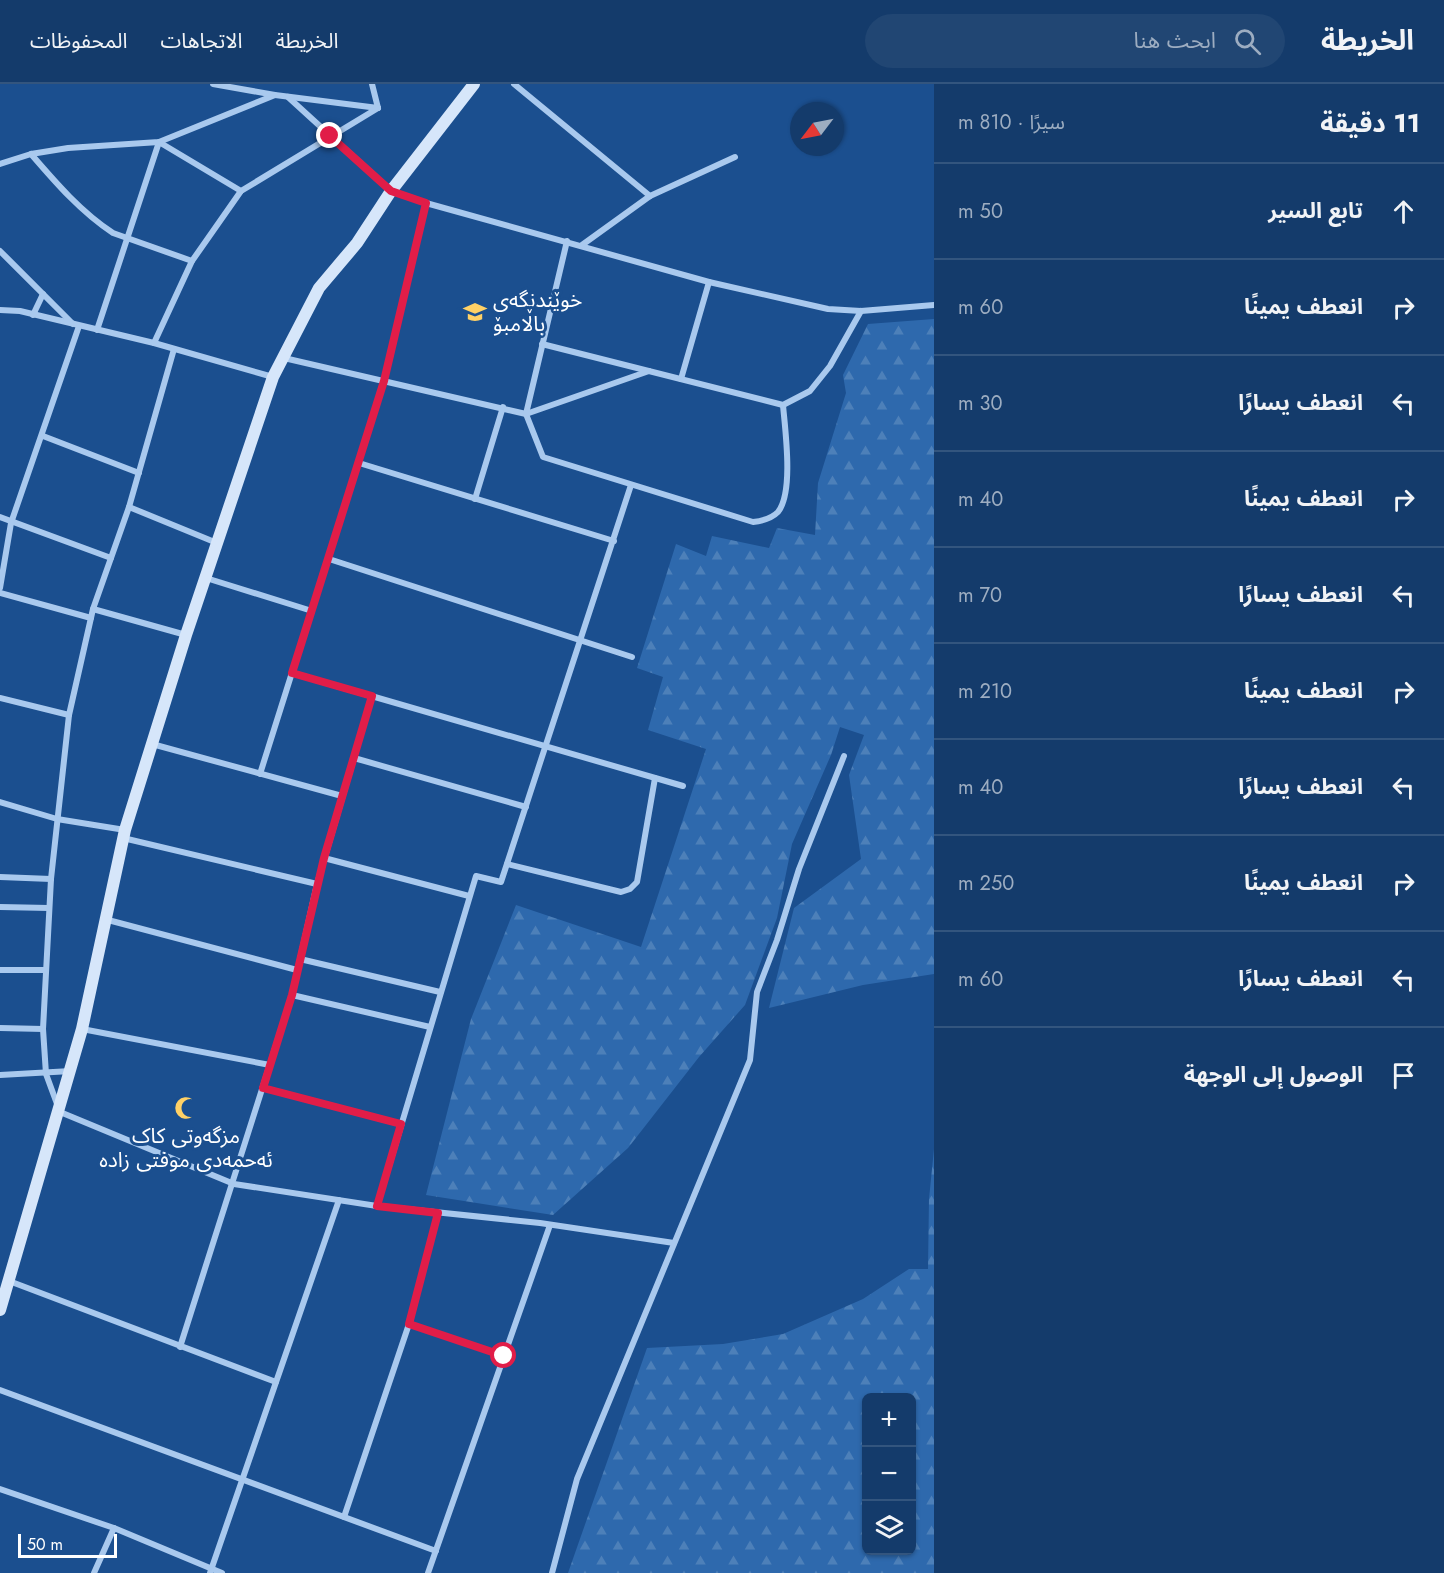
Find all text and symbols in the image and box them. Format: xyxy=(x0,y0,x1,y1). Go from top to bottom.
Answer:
search box xyxy=(865,14,1285,68)
text: الخريطة xyxy=(1321,20,1414,61)
text: ابحث هنا xyxy=(1134,24,1216,56)
icon: search xyxy=(1231,25,1264,58)
text: المحفوظات xyxy=(30,26,127,56)
text: الاتجاهات xyxy=(160,26,242,56)
text: الخريطة xyxy=(275,26,338,56)
north arrow xyxy=(790,102,844,156)
text: 11 دقيقة xyxy=(1320,104,1420,142)
text: سيرًا · 810 m xyxy=(958,108,1065,137)
route end xyxy=(316,122,342,148)
text: تابع السير xyxy=(1268,194,1363,226)
icon: ahead xyxy=(1387,195,1420,228)
text: 50 m xyxy=(958,197,1003,226)
place label: خوێندنگەی باڵامبۆ xyxy=(493,285,582,339)
text: انعطف يمينًا xyxy=(1244,290,1363,322)
icon: right xyxy=(1387,291,1420,324)
text: 60 m xyxy=(958,293,1003,322)
school or university icon: خوێندنگەی باڵامبۆ xyxy=(462,299,488,325)
text: انعطف يسارًا xyxy=(1238,386,1363,418)
icon: left xyxy=(1387,387,1420,420)
text: 30 m xyxy=(958,389,1003,418)
text: انعطف يمينًا xyxy=(1244,482,1363,514)
icon: right xyxy=(1387,483,1420,516)
text: 40 m xyxy=(958,485,1003,514)
text: انعطف يسارًا xyxy=(1238,578,1363,610)
icon: left xyxy=(1387,579,1420,612)
text: 70 m xyxy=(958,581,1002,610)
text: انعطف يمينًا xyxy=(1244,674,1363,706)
icon: right xyxy=(1387,675,1420,708)
text: 210 m xyxy=(958,677,1012,706)
text: انعطف يسارًا xyxy=(1238,770,1363,802)
icon: left xyxy=(1387,771,1420,804)
text: 40 m xyxy=(958,773,1003,802)
text: انعطف يمينًا xyxy=(1244,866,1363,898)
icon: right xyxy=(1387,867,1420,900)
text: 250 m xyxy=(958,869,1014,898)
text: انعطف يسارًا xyxy=(1238,962,1363,994)
icon: left xyxy=(1387,963,1420,996)
text: 60 m xyxy=(958,965,1003,994)
text: الوصول إلى الوجهة xyxy=(1184,1058,1363,1090)
icon: arrive xyxy=(1387,1059,1420,1092)
mosque icon: مزگەوتی کاک ئەحمەدی موفتی زادە xyxy=(173,1095,199,1121)
place label: مزگەوتی کاک ئەحمەدی موفتی زادە xyxy=(99,1121,273,1175)
route start xyxy=(490,1342,516,1368)
map controls xyxy=(862,1393,916,1555)
button: + xyxy=(862,1393,916,1447)
button: − xyxy=(862,1447,916,1501)
button: layers xyxy=(862,1501,916,1555)
scale bar xyxy=(18,1531,117,1558)
text: 50 m xyxy=(27,1533,63,1556)

